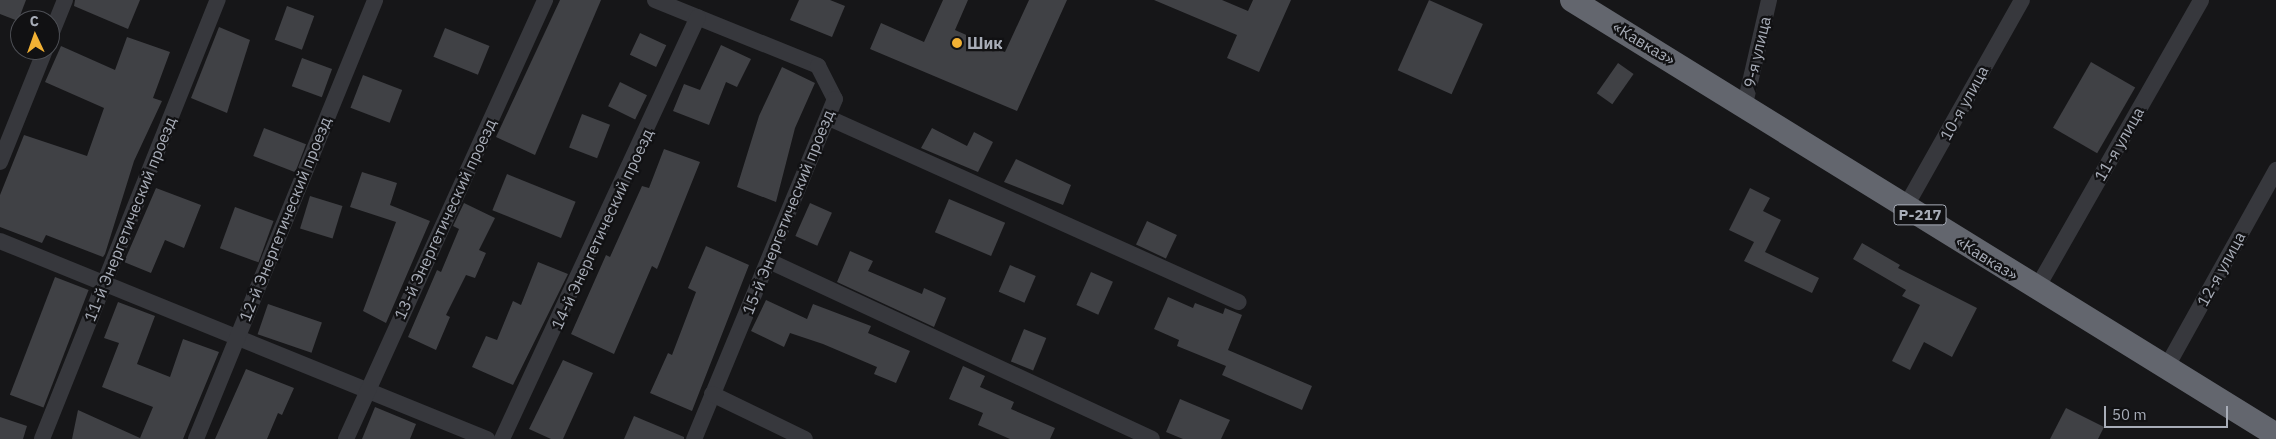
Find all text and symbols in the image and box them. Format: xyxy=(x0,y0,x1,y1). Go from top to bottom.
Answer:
north arrow xyxy=(10,10,60,60)
text: С xyxy=(29,12,39,30)
street label: 9-я улица xyxy=(1739,14,1775,90)
street label: «Кавказ» xyxy=(1609,17,1679,69)
place label: Шик xyxy=(967,33,1003,53)
marker: Шик xyxy=(951,37,963,49)
street label: 10-я улица xyxy=(1936,62,1992,144)
street label: 11-я улица xyxy=(2090,104,2148,184)
street label: 15-й Энергетический проезд xyxy=(738,107,838,317)
street label: 11-й Энергетический проезд xyxy=(80,114,180,324)
street label: 12-й Энергетический проезд xyxy=(235,114,335,324)
street label: 13-й Энергетический проезд xyxy=(390,116,500,322)
street label: 14-й Энергетический проезд xyxy=(547,126,657,332)
road number: Р-217 xyxy=(1892,202,1948,228)
street label: 12-я улица xyxy=(2193,228,2249,310)
street label: «Кавказ» xyxy=(1952,231,2022,285)
scale bar xyxy=(2106,396,2230,428)
text: 50 m xyxy=(2112,405,2147,424)

